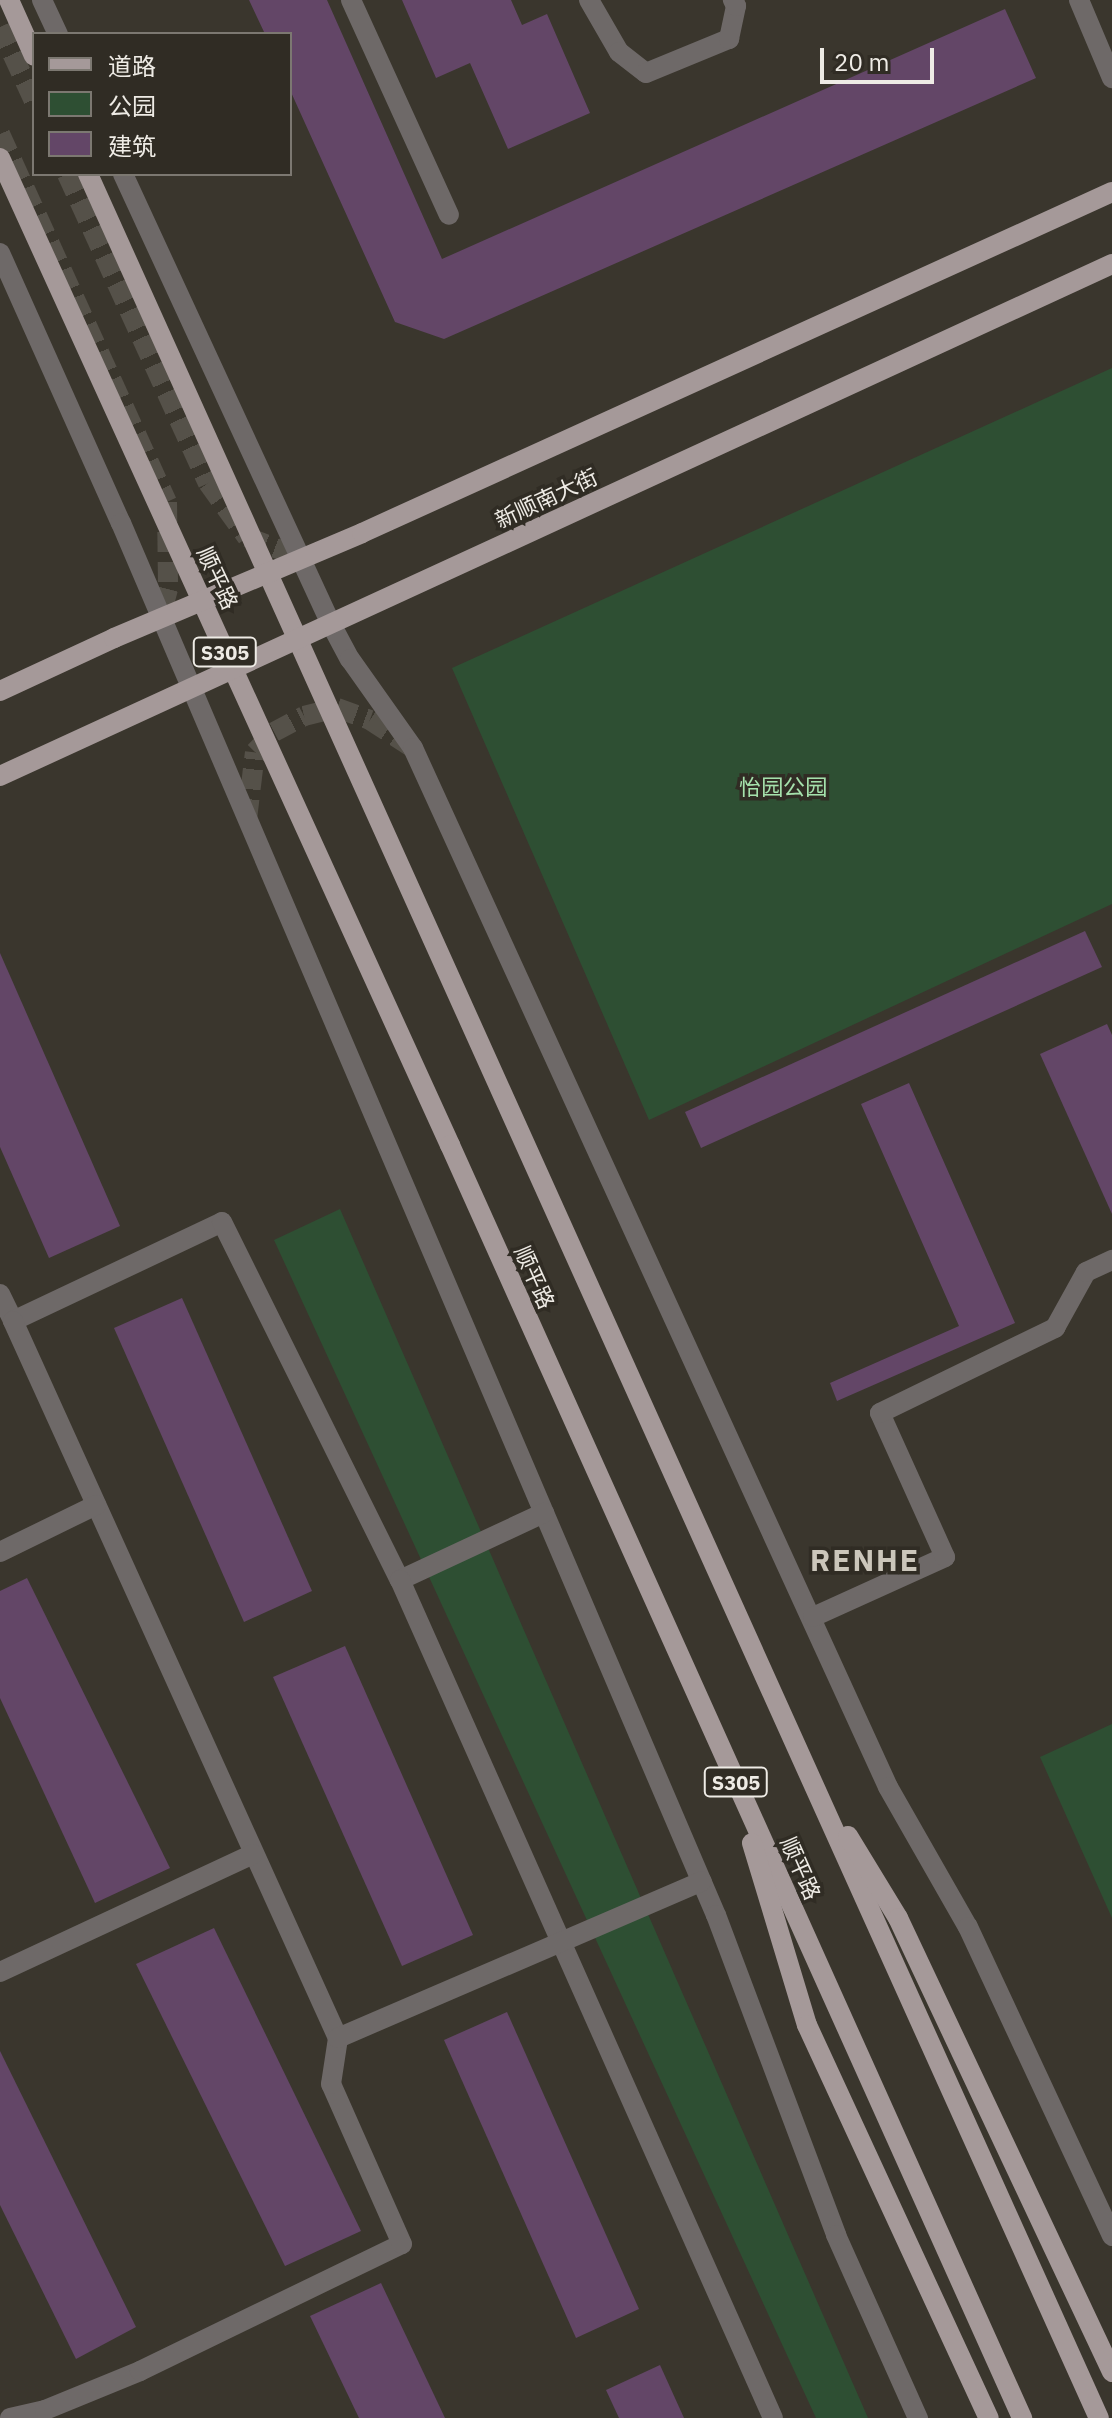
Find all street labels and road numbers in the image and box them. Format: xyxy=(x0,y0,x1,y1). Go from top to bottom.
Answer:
street label: 新顺南大街 xyxy=(491,463,601,533)
street label: 顺平路 xyxy=(192,543,244,613)
road number: S305 xyxy=(191,636,259,668)
street label: 顺平路 xyxy=(510,1241,560,1313)
road number: S305 xyxy=(702,1766,770,1798)
street label: 顺平路 xyxy=(776,1832,826,1904)

